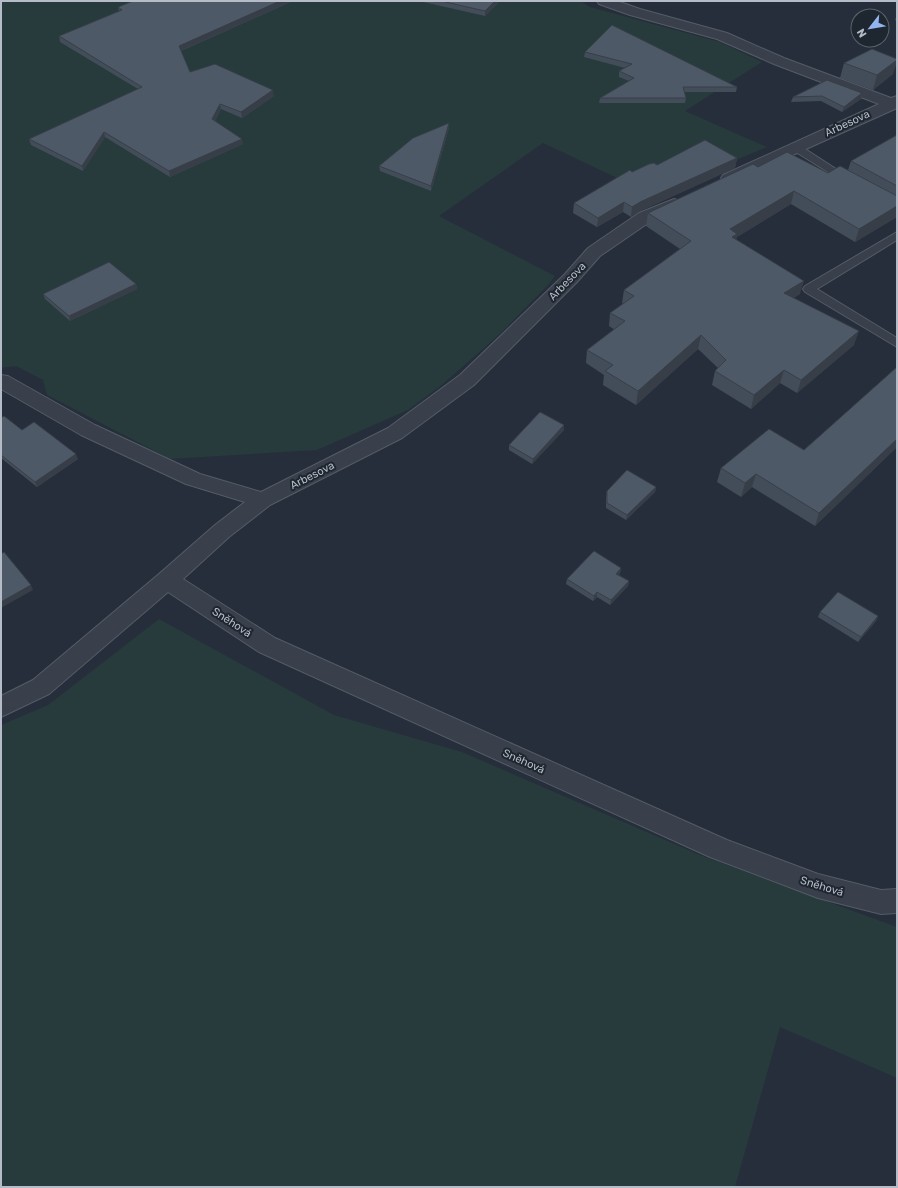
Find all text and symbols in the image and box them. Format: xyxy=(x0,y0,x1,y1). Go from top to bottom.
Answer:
north arrow xyxy=(850,8,890,48)
text: N xyxy=(854,26,869,40)
street label: Arbesova xyxy=(823,107,872,139)
street label: Arbesova xyxy=(546,260,589,303)
street label: Arbesova xyxy=(288,459,337,492)
street label: Sněhová xyxy=(210,605,254,640)
street label: Sněhová xyxy=(501,746,547,776)
street label: Sněhová xyxy=(799,874,845,899)

